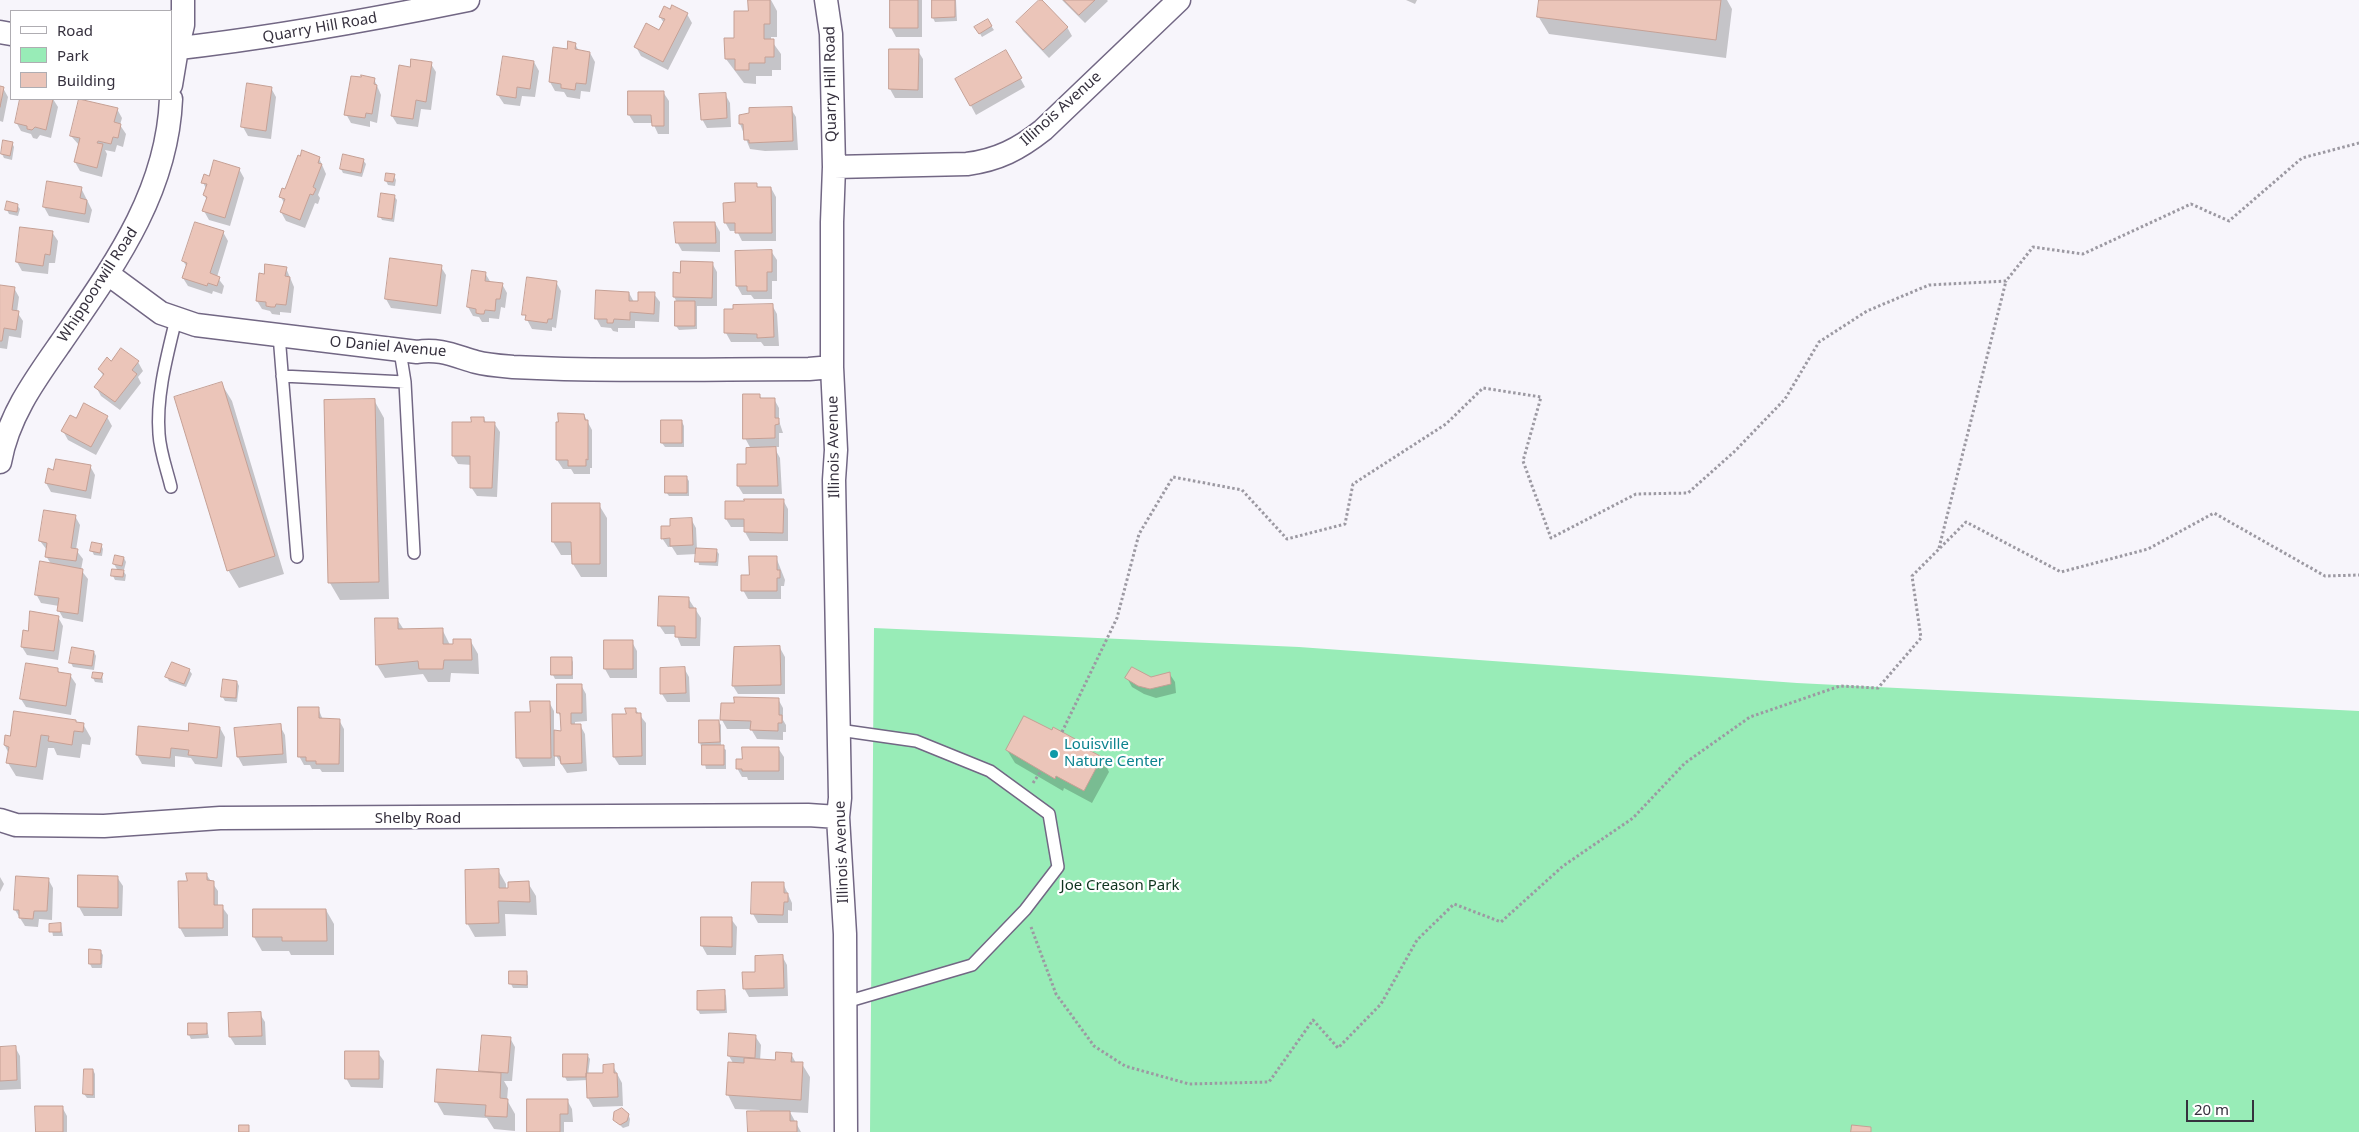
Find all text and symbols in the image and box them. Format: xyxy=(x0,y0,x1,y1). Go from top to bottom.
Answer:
street label: Quarry Hill Road xyxy=(261,9,379,47)
legend xyxy=(10,10,172,100)
text: Road xyxy=(57,20,93,40)
street label: Quarry Hill Road xyxy=(821,26,841,142)
text: Park xyxy=(57,45,89,65)
street label: Illinois Avenue xyxy=(1017,68,1105,150)
text: Building xyxy=(57,70,115,90)
street label: Whippoorwill Road xyxy=(54,224,142,346)
street label: O Daniel Avenue xyxy=(329,333,447,361)
street label: Illinois Avenue xyxy=(824,396,844,498)
place label: Louisville Nature Center xyxy=(1064,736,1164,771)
marker: Louisville Nature Center xyxy=(1048,748,1060,760)
street label: Illinois Avenue xyxy=(831,800,853,904)
street label: Shelby Road xyxy=(375,810,461,828)
park label: Joe Creason Park xyxy=(1061,877,1179,895)
scale bar xyxy=(2189,1090,2256,1122)
text: 20 m xyxy=(2194,1099,2229,1119)

